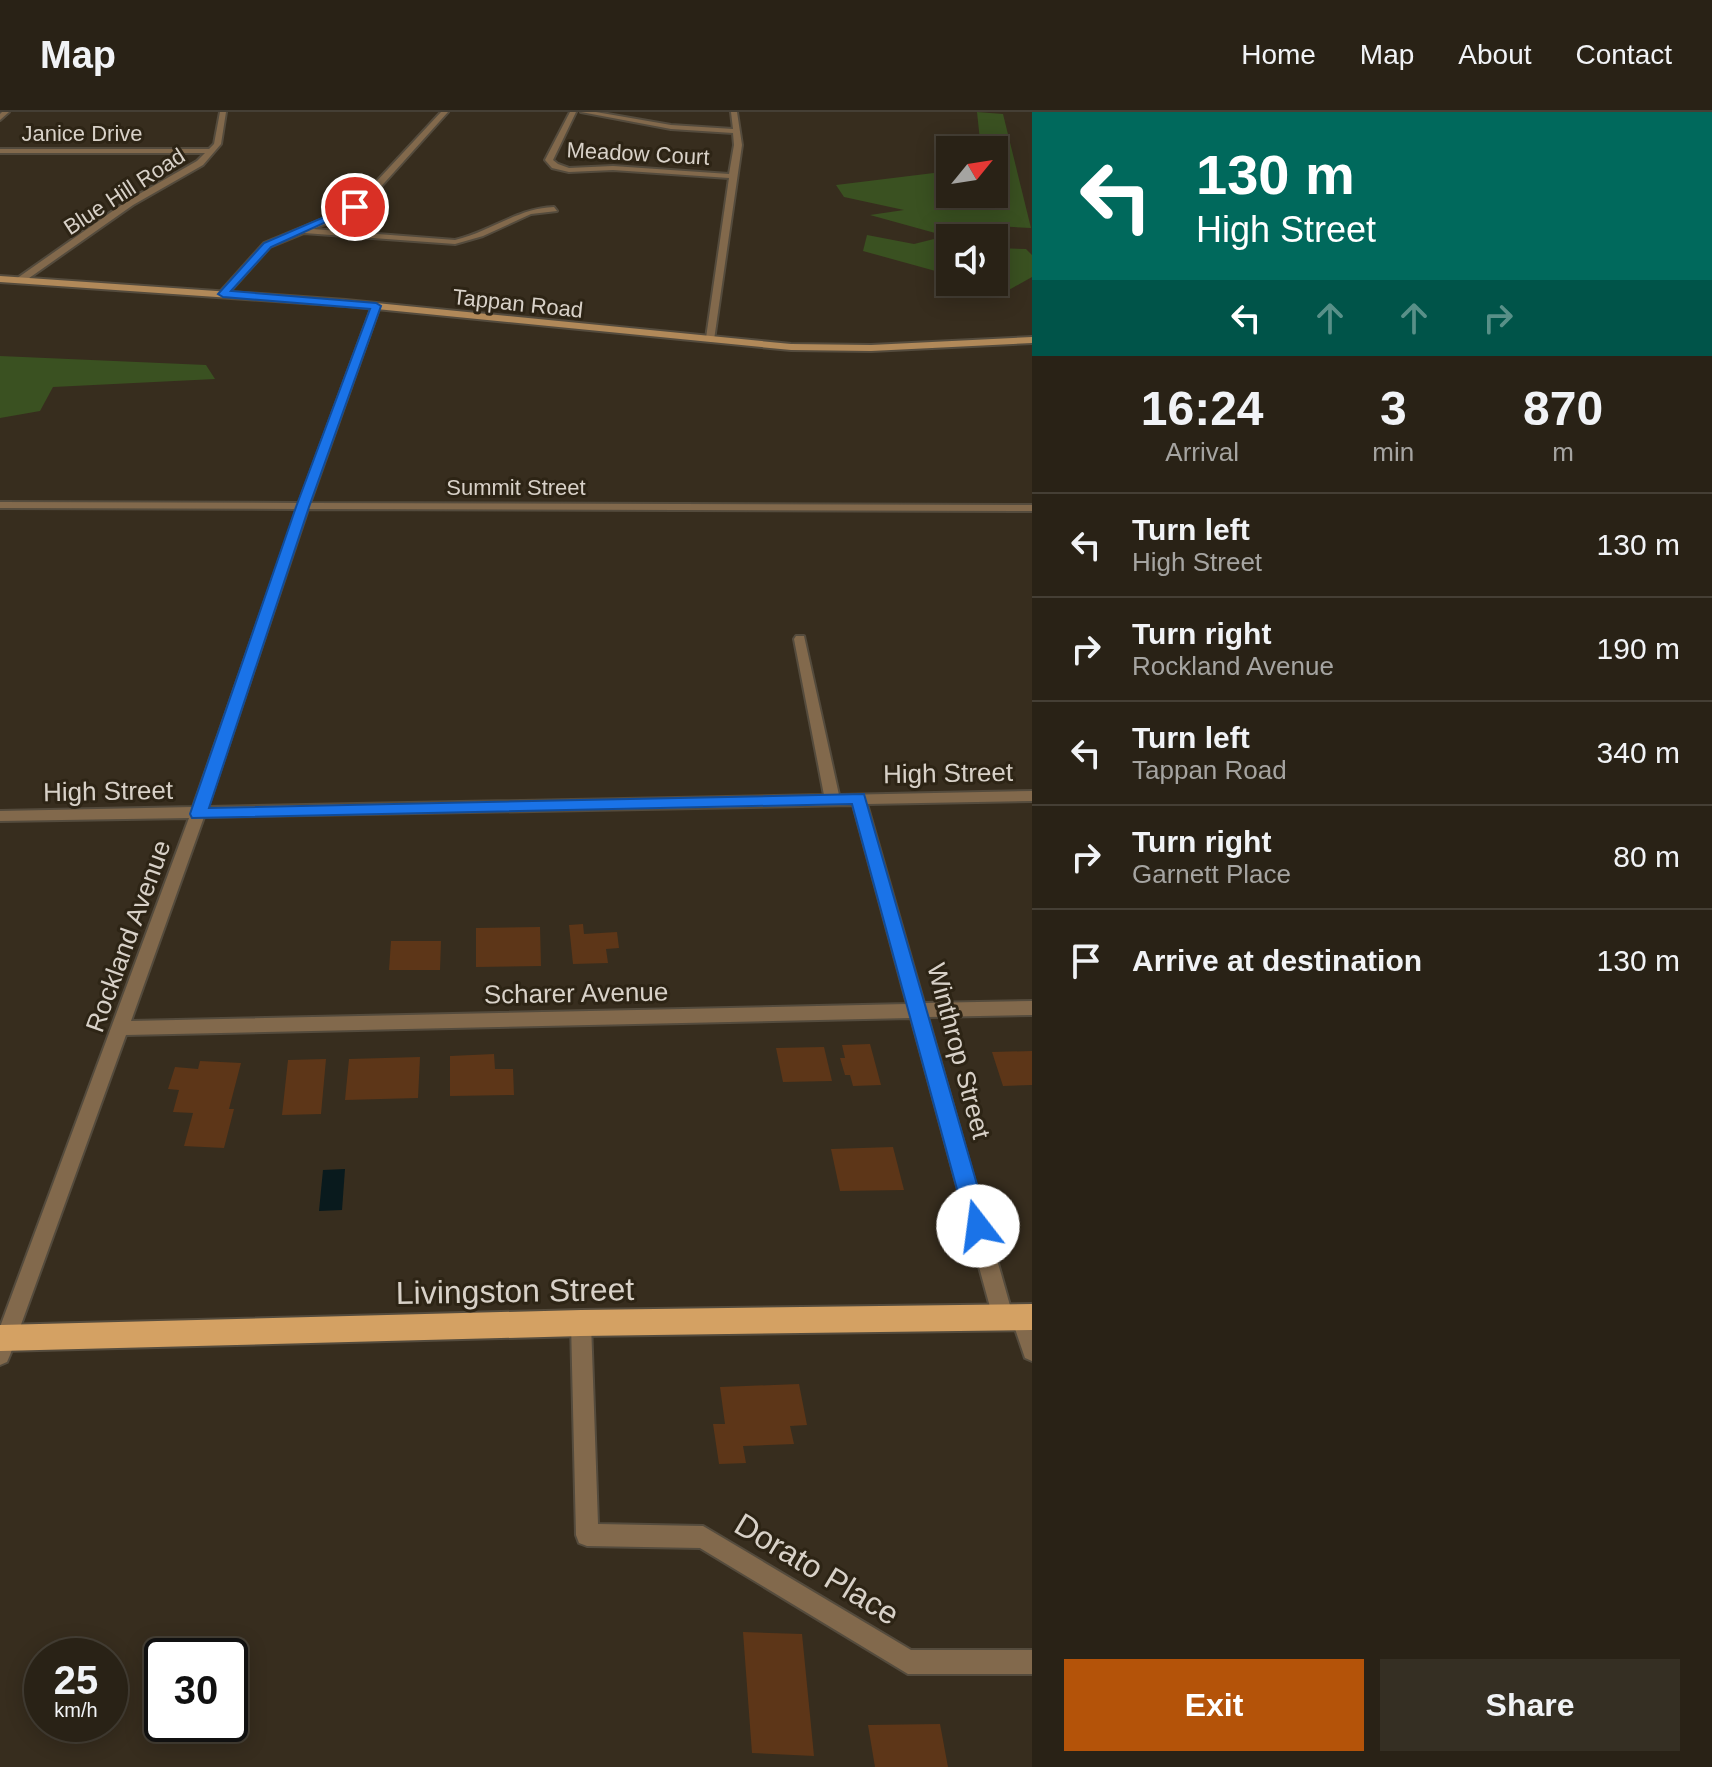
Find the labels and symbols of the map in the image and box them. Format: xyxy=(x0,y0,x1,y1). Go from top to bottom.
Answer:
street label: Janice Drive xyxy=(21,121,143,146)
north arrow xyxy=(936,136,1008,208)
street label: Meadow Court xyxy=(566,137,710,170)
street label: Blue Hill Road xyxy=(59,143,190,240)
pin xyxy=(321,173,389,241)
street label: Tappan Road xyxy=(452,284,584,323)
street label: Summit Street xyxy=(446,475,586,500)
street label: High Street xyxy=(883,757,1014,789)
street label: High Street xyxy=(43,775,174,807)
street label: Rockland Avenue xyxy=(79,836,177,1036)
street label: Winthrop Street xyxy=(921,960,997,1143)
street label: Scharer Avenue xyxy=(483,976,669,1010)
position arrow xyxy=(936,1184,1020,1268)
street label: Livingston Street xyxy=(396,1271,635,1311)
street label: Dorato Place xyxy=(728,1506,906,1632)
speed limit sign: 30 xyxy=(144,1638,248,1742)

